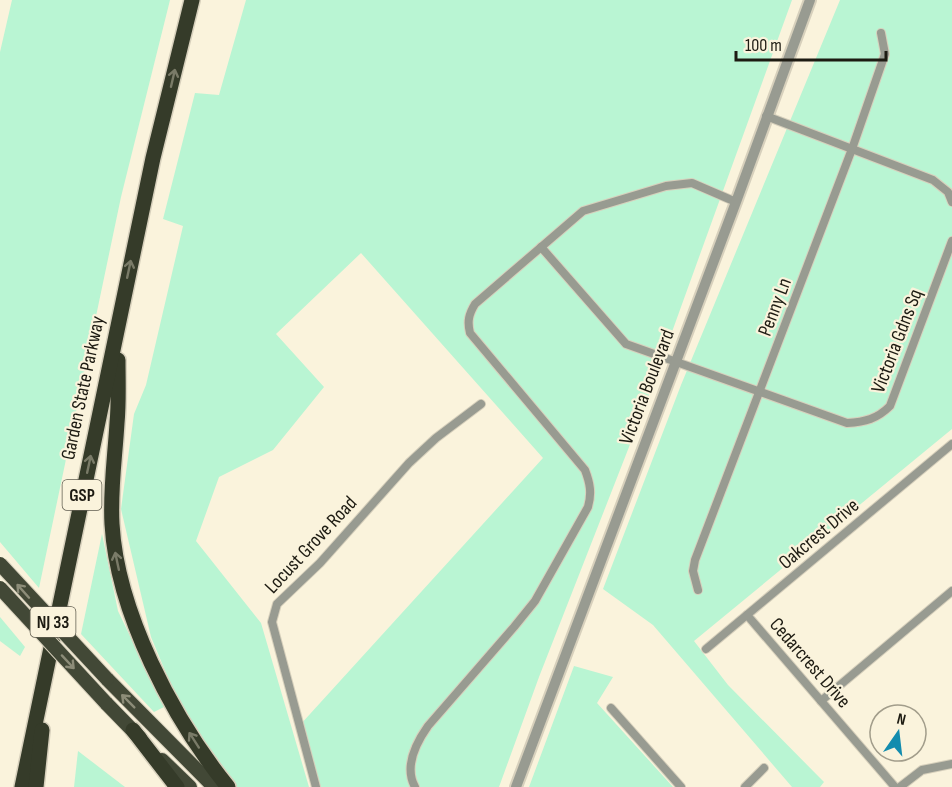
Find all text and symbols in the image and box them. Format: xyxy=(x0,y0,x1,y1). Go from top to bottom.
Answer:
scale bar xyxy=(736,24,886,62)
text: 100 m xyxy=(745,35,782,56)
one-way arrow xyxy=(167,69,179,88)
one-way arrow xyxy=(124,259,136,278)
street label: Penny Ln xyxy=(753,275,797,339)
street label: Victoria Gdns Sq xyxy=(866,286,928,396)
street label: Garden State Parkway xyxy=(56,314,110,462)
street label: Victoria Boulevard xyxy=(614,326,680,448)
one-way arrow xyxy=(84,454,95,474)
road number: GSP xyxy=(62,480,101,510)
street label: Locust Grove Road xyxy=(260,491,362,599)
street label: Oakcrest Drive xyxy=(774,494,864,574)
one-way arrow xyxy=(111,552,123,571)
one-way arrow xyxy=(16,583,30,598)
road number: NJ 33 xyxy=(31,607,76,637)
street label: Cedarcrest Drive xyxy=(764,613,856,713)
one-way arrow xyxy=(61,655,75,670)
one-way arrow xyxy=(121,693,136,708)
north arrow xyxy=(868,703,928,763)
text: N xyxy=(895,710,908,730)
one-way arrow xyxy=(187,732,199,749)

